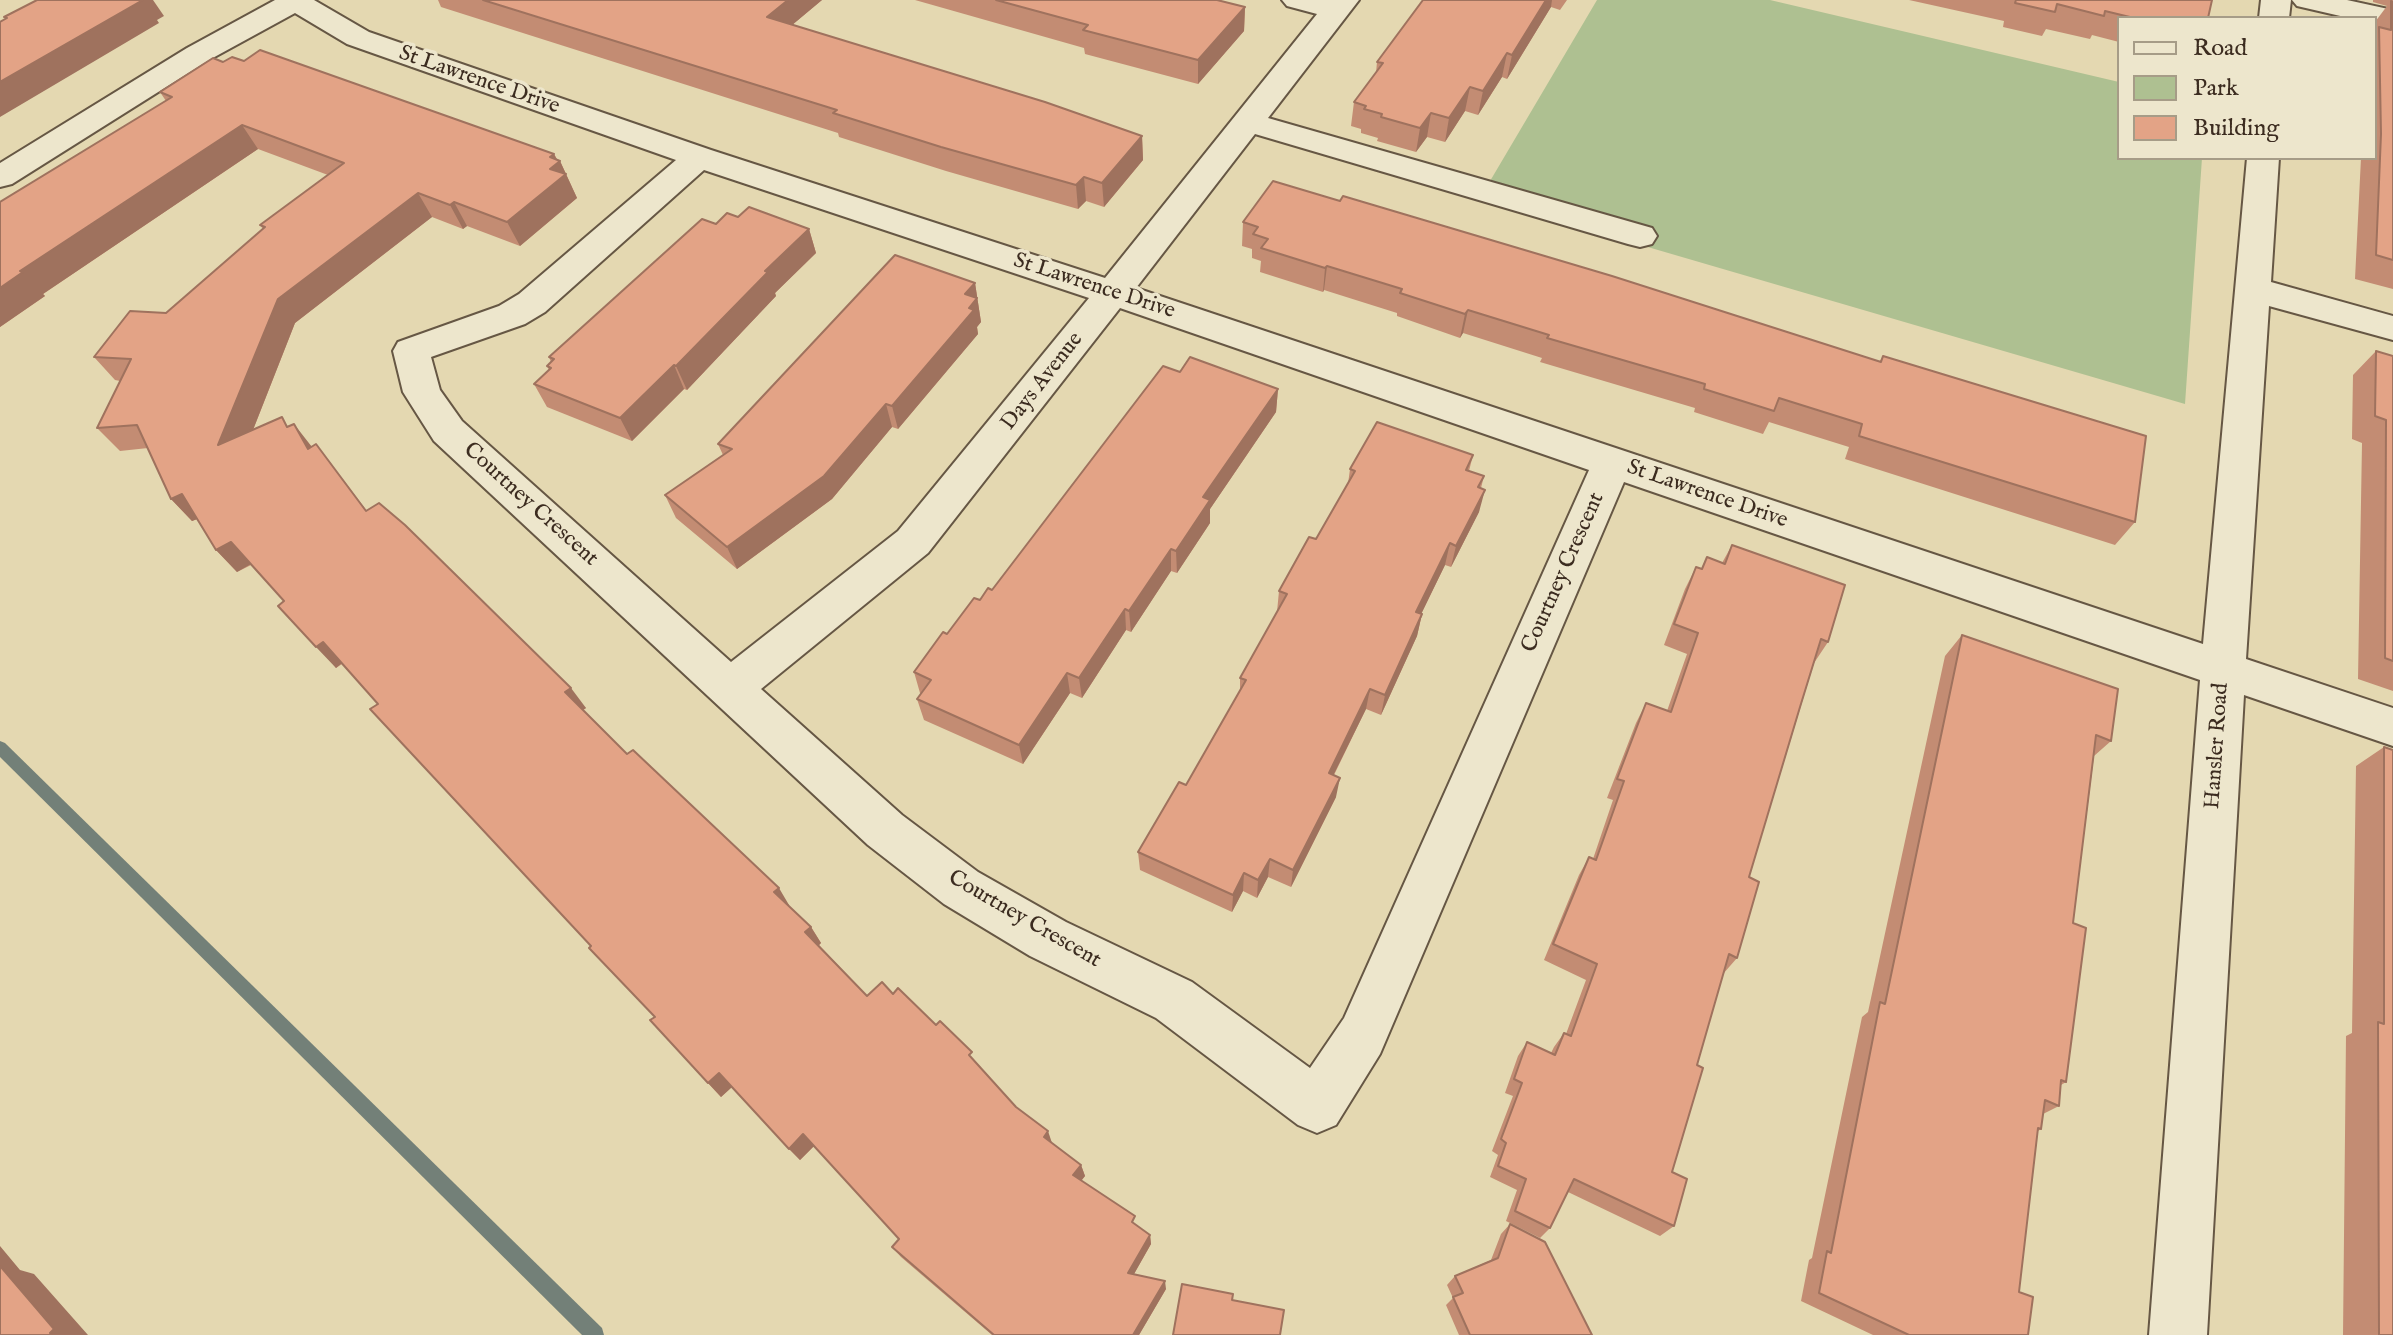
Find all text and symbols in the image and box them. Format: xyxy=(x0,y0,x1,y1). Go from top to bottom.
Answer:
legend xyxy=(2117,16,2377,160)
text: Road xyxy=(2193,33,2247,64)
street label: St Lawrence Drive xyxy=(395,41,563,121)
text: Park xyxy=(2193,73,2239,104)
text: Building xyxy=(2193,113,2279,144)
street label: St Lawrence Drive xyxy=(1010,248,1178,326)
street label: Days Avenue xyxy=(996,328,1090,436)
street label: Courtney Crescent xyxy=(457,438,603,572)
street label: St Lawrence Drive xyxy=(1623,455,1791,535)
street label: Courtney Crescent xyxy=(1517,489,1611,657)
street label: Hansler Road xyxy=(2200,682,2236,810)
street label: Courtney Crescent xyxy=(943,865,1105,975)

